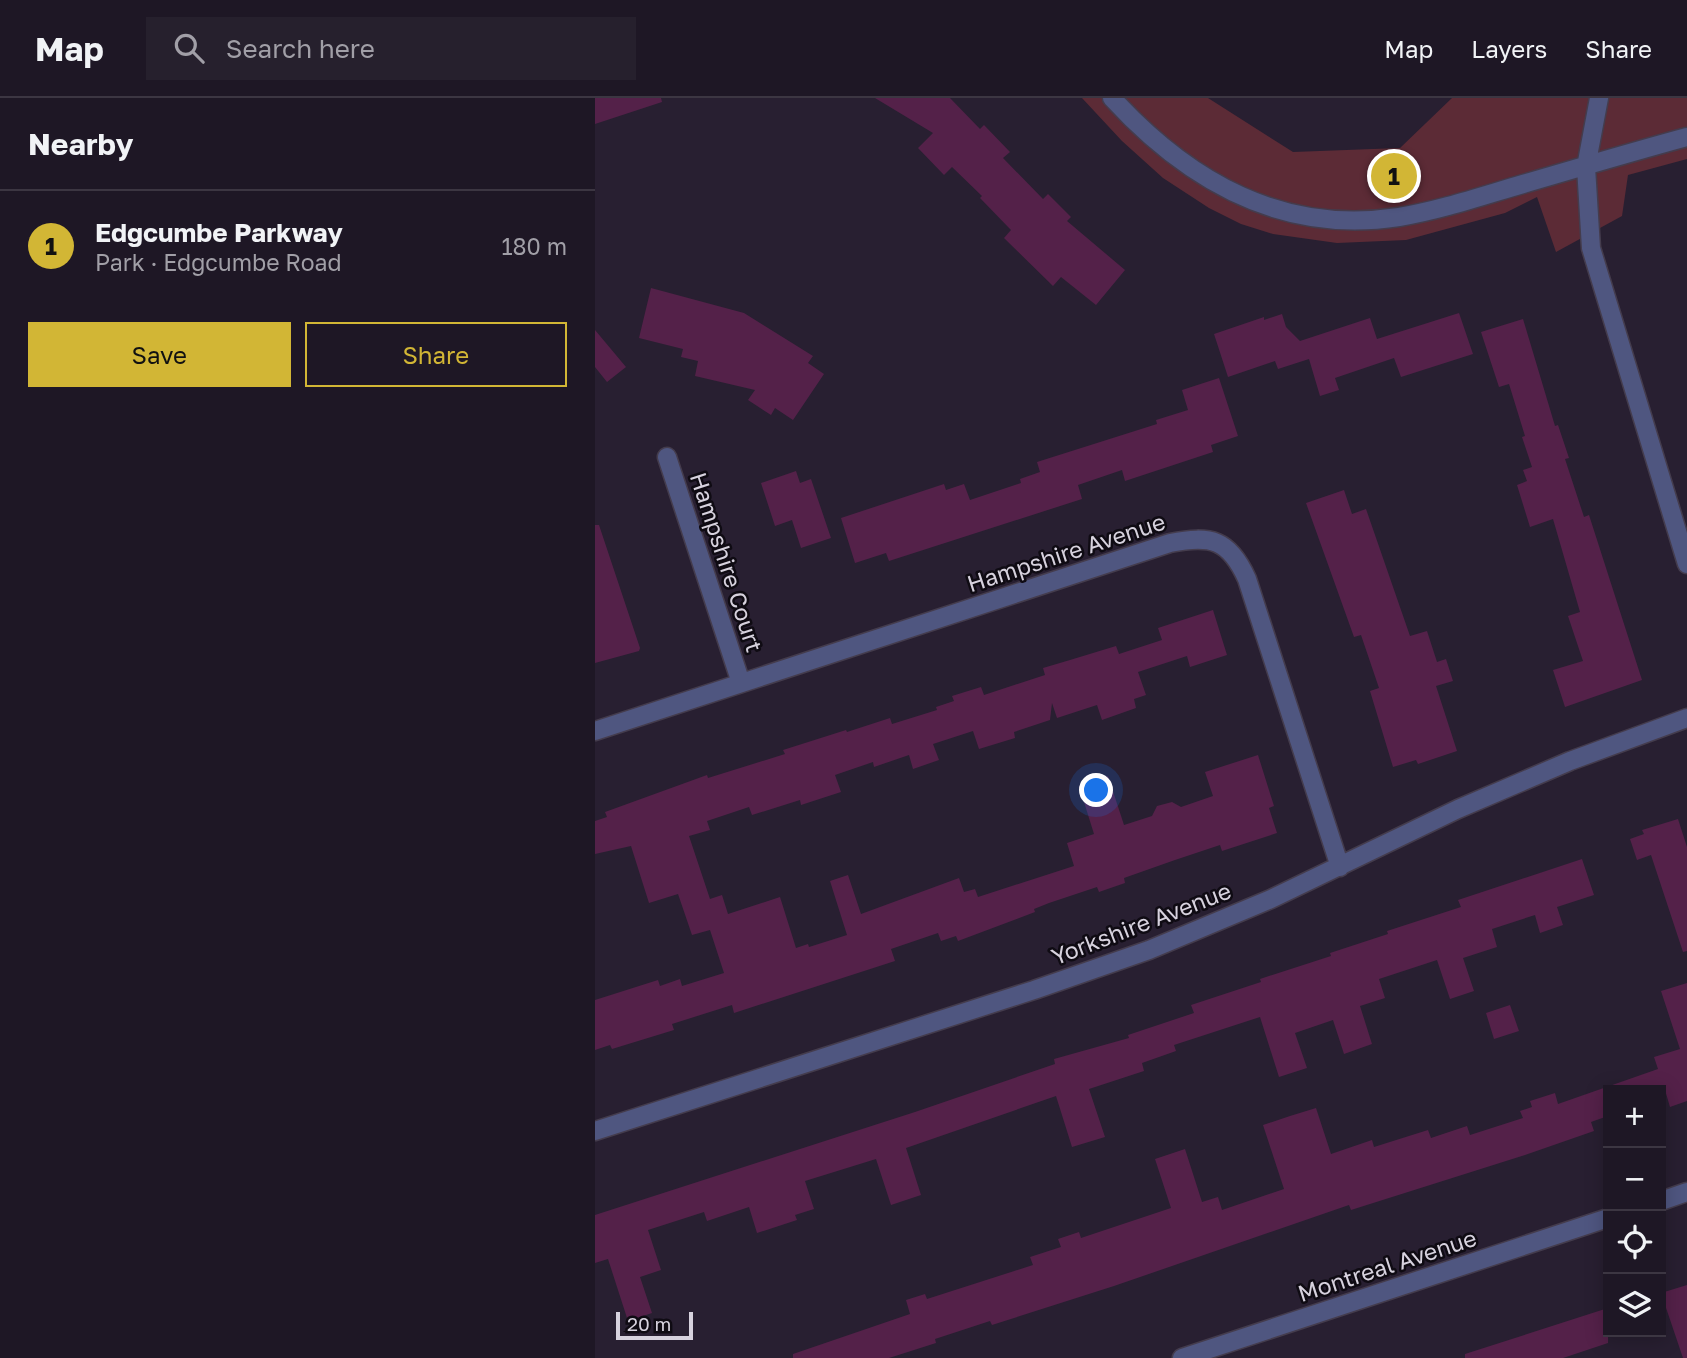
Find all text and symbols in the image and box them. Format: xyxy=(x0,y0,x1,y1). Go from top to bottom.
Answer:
search box xyxy=(146,17,636,80)
text: Map xyxy=(35,29,104,68)
icon: search xyxy=(170,29,208,67)
text: Search here xyxy=(226,33,375,64)
text: Map xyxy=(1384,34,1433,63)
text: Layers xyxy=(1471,34,1547,63)
text: Share xyxy=(1585,34,1652,63)
text: Nearby xyxy=(28,126,133,162)
pin: 1 xyxy=(1371,150,1417,202)
text: Edgcumbe Parkway xyxy=(95,217,343,248)
text: 1 xyxy=(45,232,57,260)
text: 180 m xyxy=(501,232,567,260)
text: Park · Edgcumbe Road xyxy=(95,248,342,276)
button: Save xyxy=(28,322,291,387)
button: Share xyxy=(305,322,567,387)
street label: Hampshire Court xyxy=(685,469,769,655)
street label: Hampshire Avenue xyxy=(963,507,1169,597)
your location xyxy=(1079,773,1113,807)
street label: Yorkshire Avenue xyxy=(1047,876,1235,970)
map controls xyxy=(1603,1085,1666,1337)
button: + xyxy=(1603,1085,1666,1148)
button: − xyxy=(1603,1148,1666,1211)
button: locate xyxy=(1603,1211,1666,1274)
street label: Montreal Avenue xyxy=(1294,1223,1480,1307)
button: layers xyxy=(1603,1274,1666,1337)
scale bar xyxy=(616,1309,693,1341)
text: 20 m xyxy=(627,1312,671,1335)

